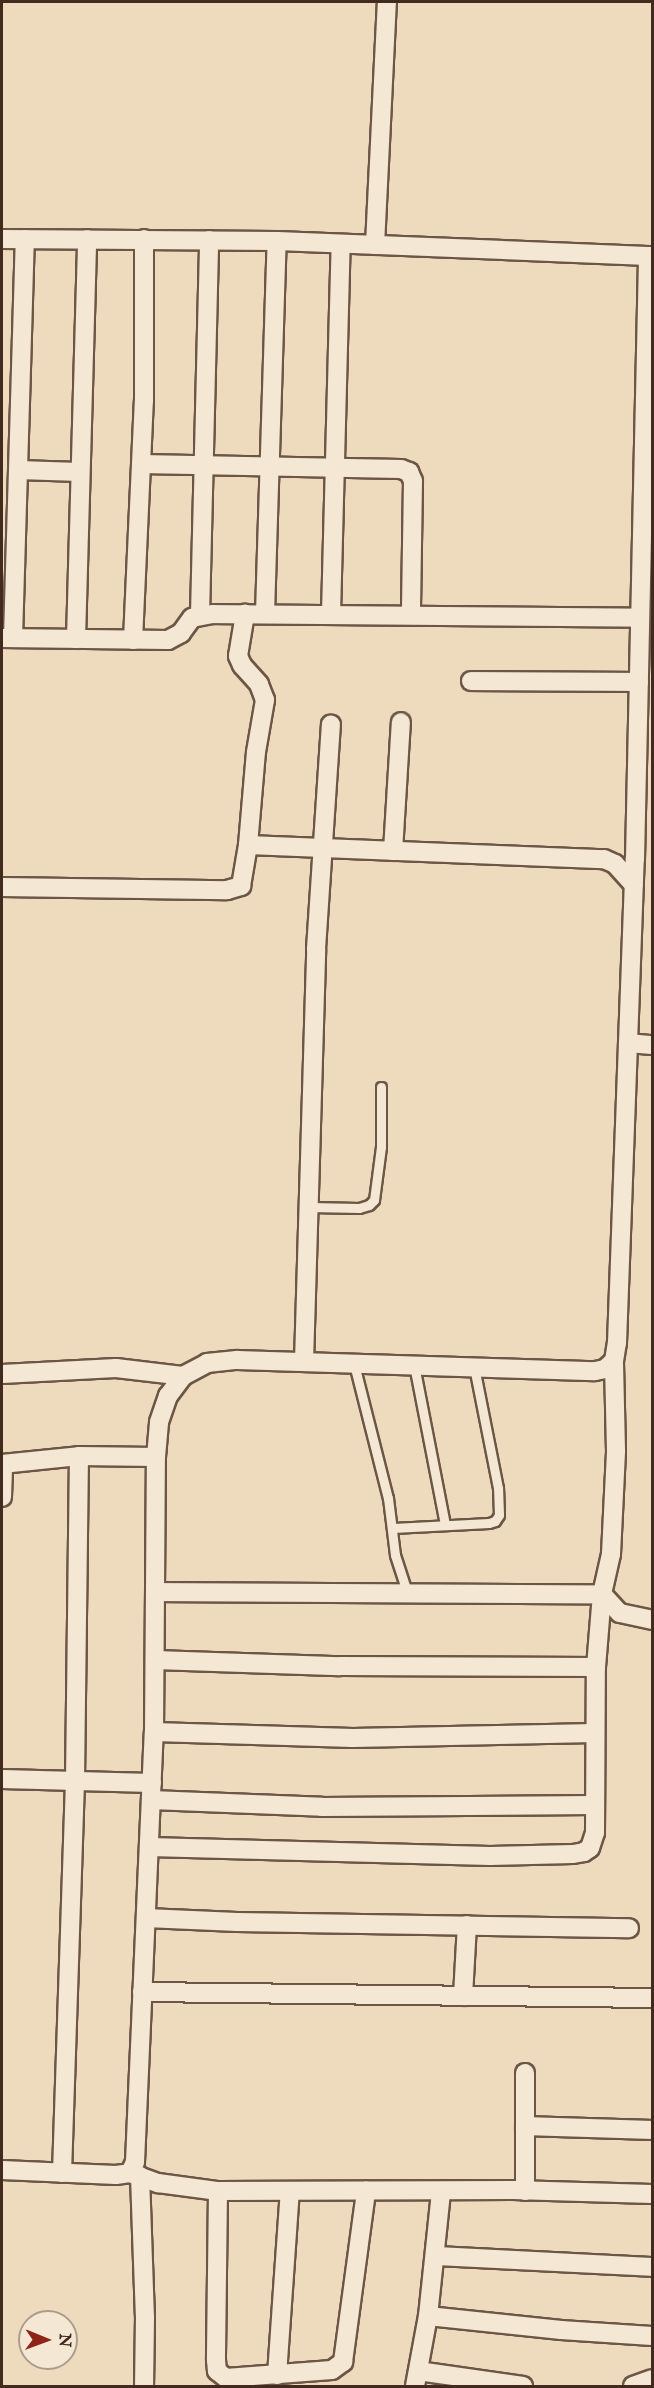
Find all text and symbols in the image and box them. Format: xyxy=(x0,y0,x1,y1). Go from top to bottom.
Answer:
north arrow xyxy=(18,2310,78,2370)
text: N xyxy=(54,2333,74,2347)

